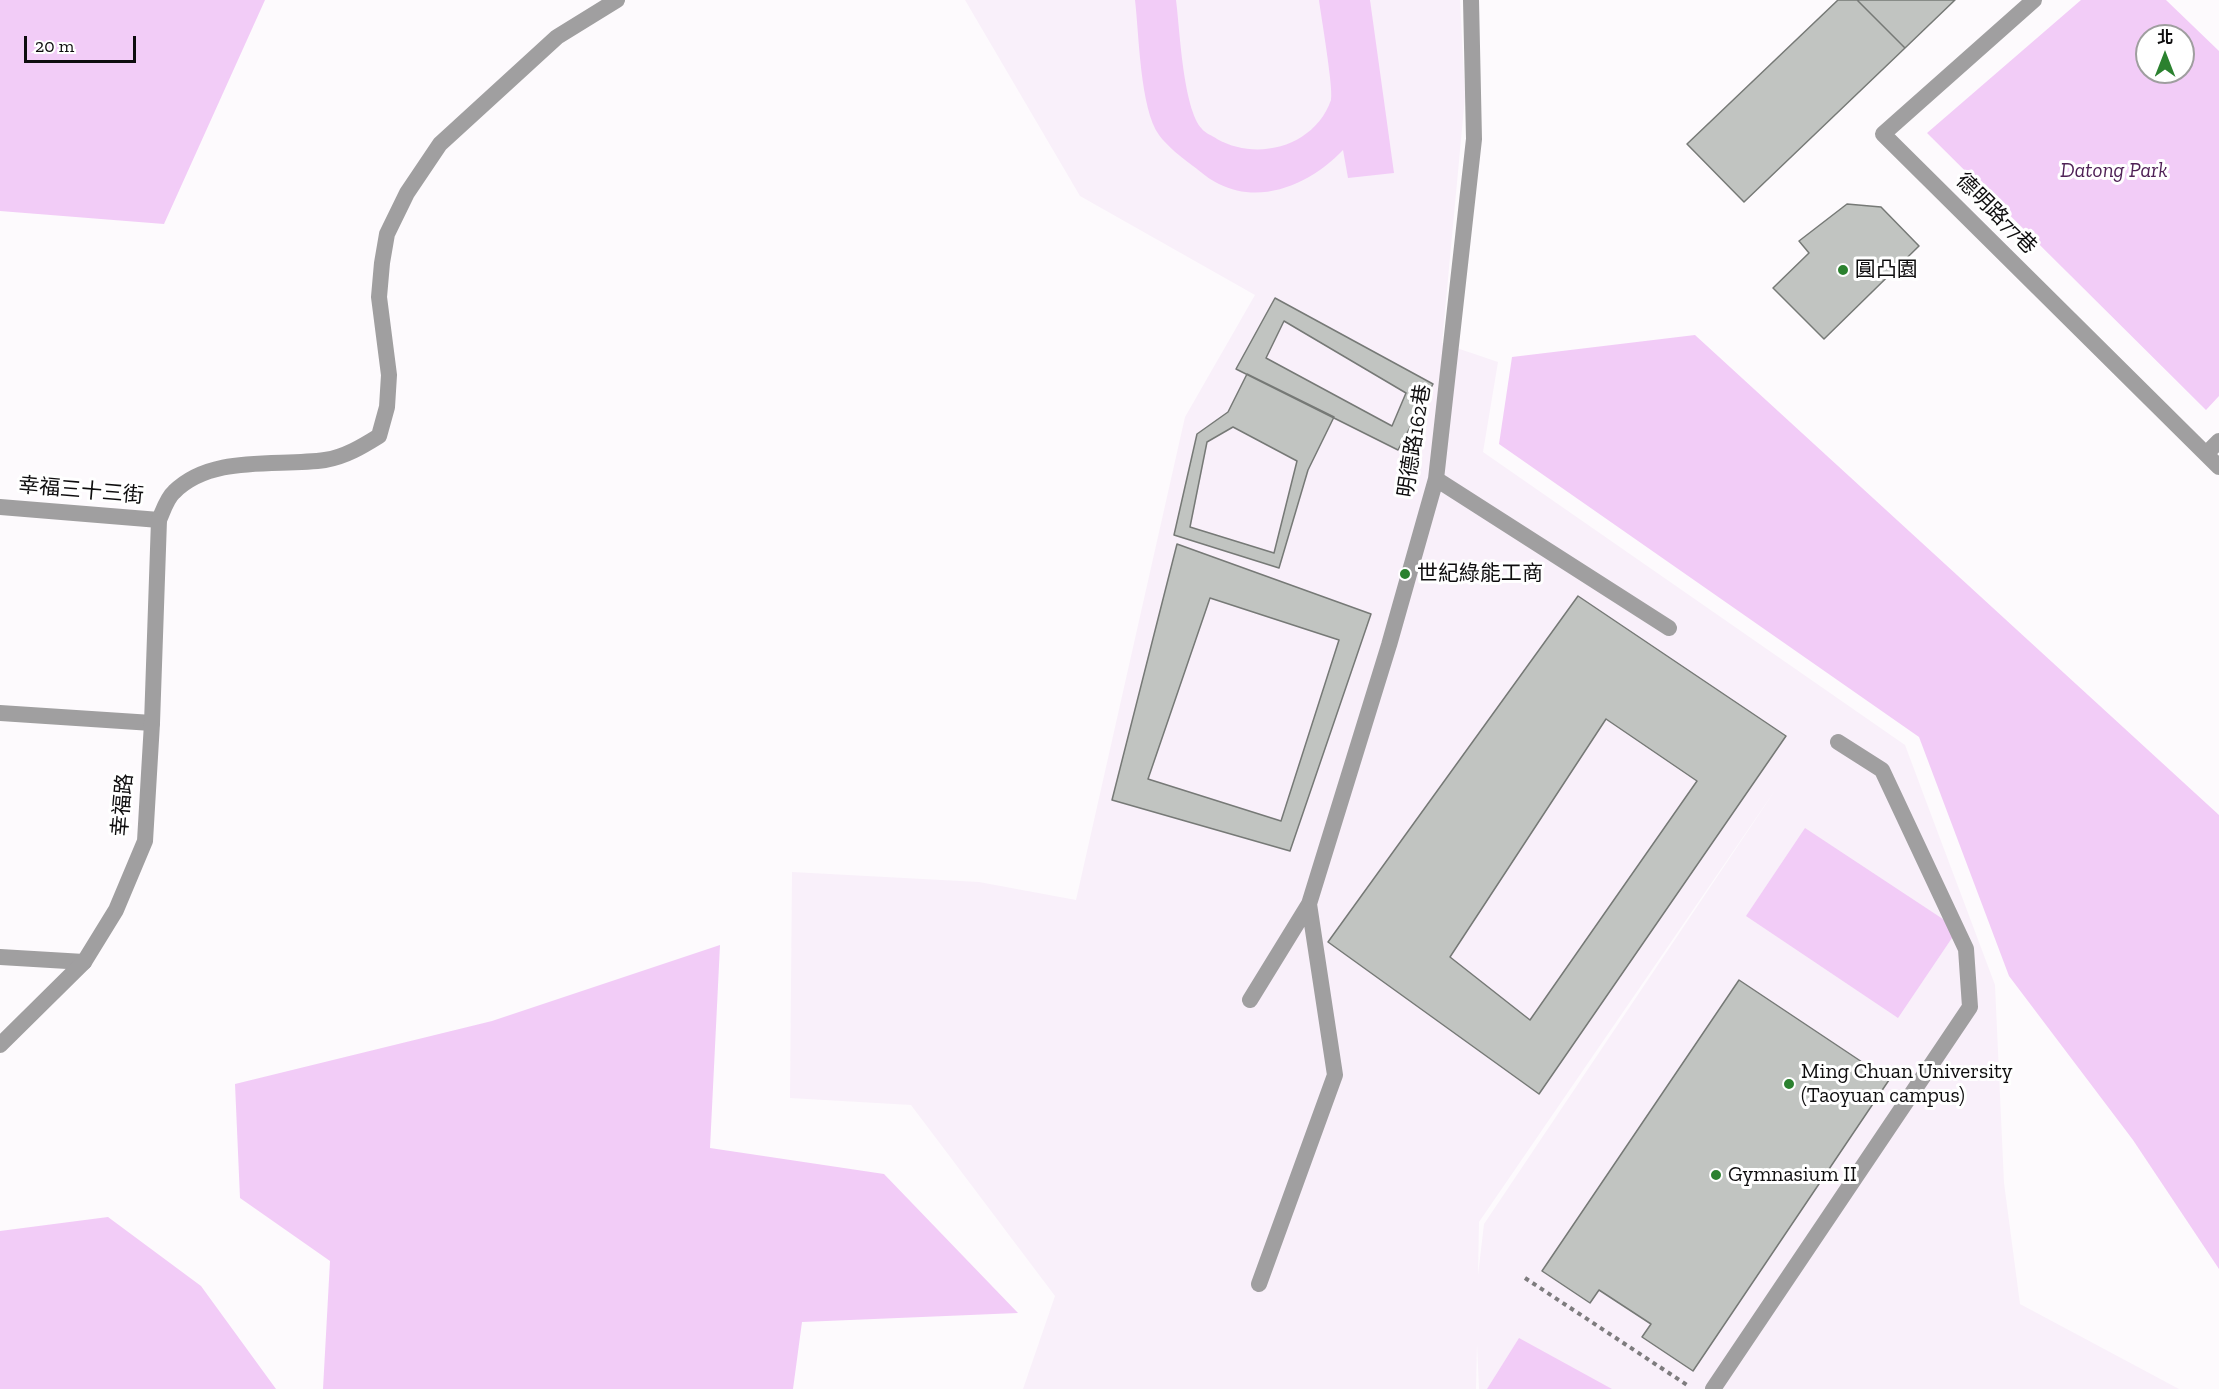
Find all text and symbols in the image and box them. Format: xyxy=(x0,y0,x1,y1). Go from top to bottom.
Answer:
scale bar xyxy=(27,24,140,62)
north arrow xyxy=(2135,24,2195,84)
text: 北 xyxy=(2157,28,2173,47)
text: 20 m xyxy=(35,35,74,57)
park label: Datong Park xyxy=(2060,158,2168,184)
street label: 德明路77巷 xyxy=(1950,168,2042,260)
place label: 圓凸園 xyxy=(1855,257,1918,283)
marker: 圓凸園 xyxy=(1836,263,1850,277)
street label: 明德路162巷 xyxy=(1394,383,1436,499)
street label: 幸福三十三街 xyxy=(17,473,145,509)
place label: 世紀綠能工商 xyxy=(1417,561,1543,587)
marker: 世紀綠能工商 xyxy=(1398,567,1412,581)
street label: 幸福路 xyxy=(108,773,138,837)
place label: Ming Chuan University (Taoyuan campus) xyxy=(1801,1059,2013,1109)
marker: Ming Chuan University (Taoyuan campus) xyxy=(1782,1077,1796,1091)
place label: Gymnasium II xyxy=(1728,1162,1857,1188)
marker: Gymnasium II xyxy=(1709,1168,1723,1182)

